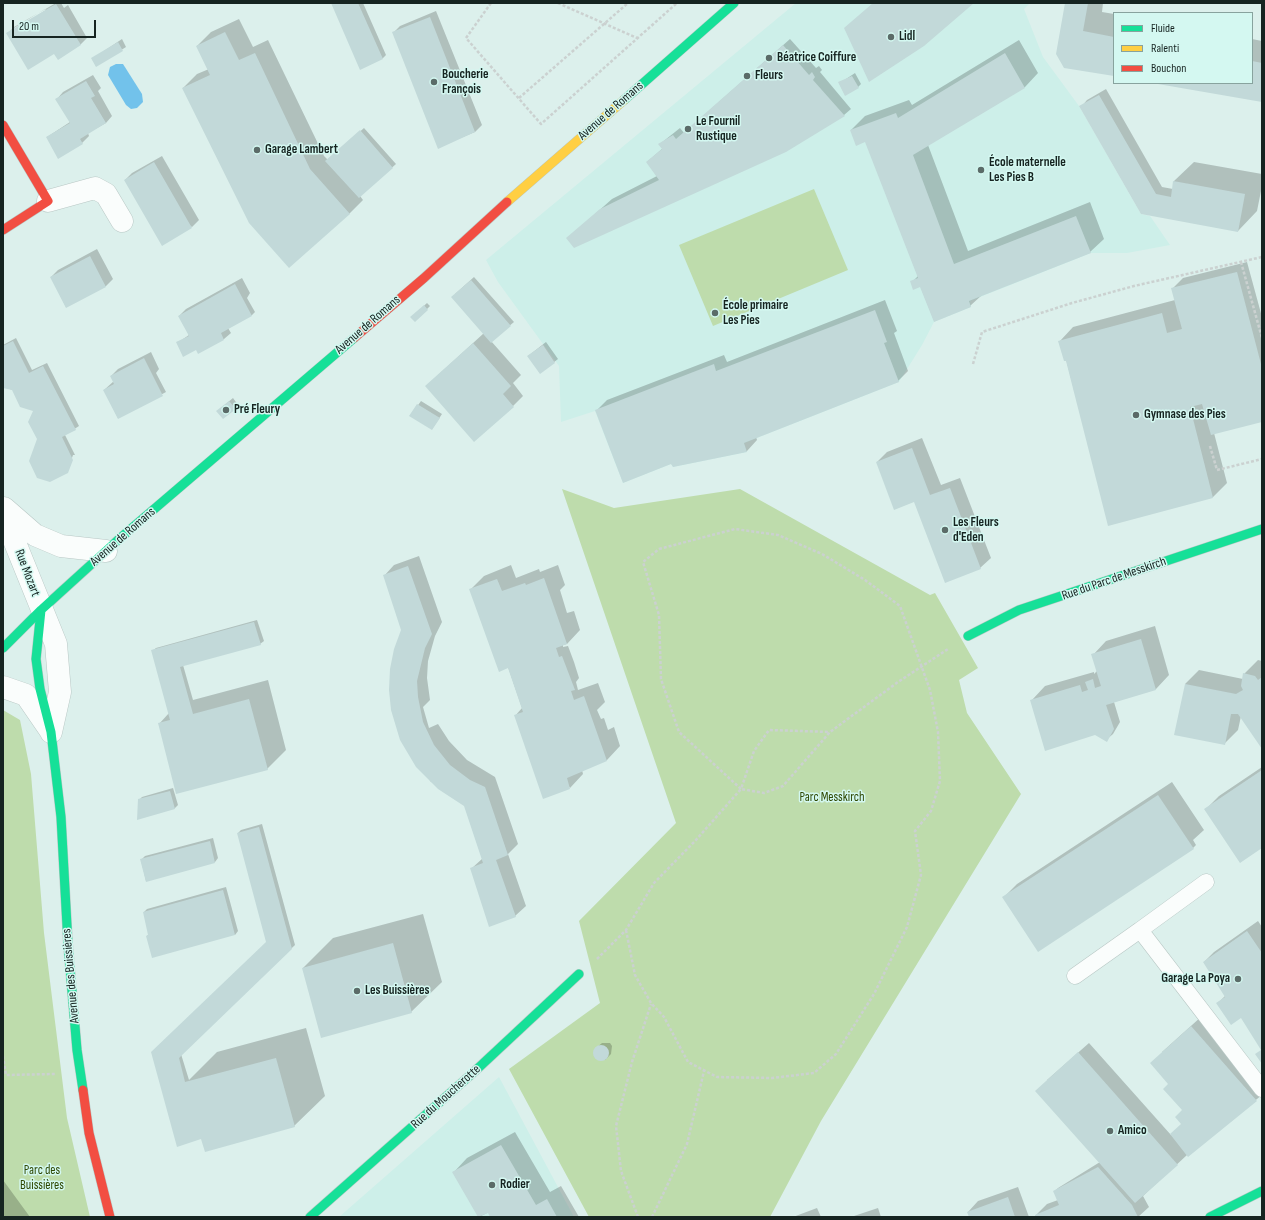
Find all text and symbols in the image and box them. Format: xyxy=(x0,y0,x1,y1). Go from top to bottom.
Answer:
scale bar xyxy=(14,12,98,38)
legend xyxy=(1113,12,1253,84)
text: 20 m xyxy=(19,19,39,34)
text: Fluide xyxy=(1151,21,1175,36)
place label: Lidl xyxy=(899,29,915,45)
marker: Lidl xyxy=(886,32,896,42)
text: Ralenti xyxy=(1151,41,1179,56)
place label: Béatrice Coiffure xyxy=(777,50,856,66)
marker: Béatrice Coiffure xyxy=(764,53,774,63)
text: Bouchon xyxy=(1151,61,1186,76)
place label: Boucherie François xyxy=(442,67,489,98)
place label: Fleurs xyxy=(755,68,783,84)
marker: Fleurs xyxy=(742,71,752,81)
marker: Boucherie François xyxy=(429,77,439,87)
street label: Avenue de Romans xyxy=(575,78,647,144)
place label: Le Fournil Rustique xyxy=(696,114,740,145)
marker: Le Fournil Rustique xyxy=(683,124,693,134)
place label: Garage Lambert xyxy=(265,142,338,158)
marker: Garage Lambert xyxy=(252,145,262,155)
place label: École maternelle Les Pies B xyxy=(989,155,1066,186)
marker: École maternelle Les Pies B xyxy=(976,165,986,175)
street label: Avenue de Romans xyxy=(332,292,404,358)
place label: École primaire Les Pies xyxy=(723,298,788,329)
marker: École primaire Les Pies xyxy=(710,308,720,318)
place label: Pré Fleury xyxy=(234,402,280,418)
marker: Pré Fleury xyxy=(221,405,231,415)
place label: Gymnase des Pies xyxy=(1144,407,1226,423)
marker: Gymnase des Pies xyxy=(1131,410,1141,420)
street label: Avenue de Romans xyxy=(87,504,159,570)
place label: Les Fleurs d'Eden xyxy=(953,515,999,546)
marker: Les Fleurs d'Eden xyxy=(940,525,950,535)
street label: Rue Mozart xyxy=(11,547,43,599)
street label: Rue du Parc de Messkirch xyxy=(1060,554,1168,604)
park label: Parc Messkirch xyxy=(800,790,864,806)
street label: Avenue des Buissières xyxy=(59,928,83,1024)
place label: Garage La Poya xyxy=(1161,971,1230,987)
marker: Garage La Poya xyxy=(1233,974,1243,984)
place label: Les Buissières xyxy=(365,983,430,999)
marker: Les Buissières xyxy=(352,986,362,996)
street label: Rue du Moucherotte xyxy=(408,1062,484,1132)
place label: Amico xyxy=(1118,1123,1147,1139)
marker: Amico xyxy=(1105,1126,1115,1136)
park label: Parc des Buissières xyxy=(20,1163,64,1194)
place label: Rodier xyxy=(500,1177,530,1193)
marker: Rodier xyxy=(487,1180,497,1190)

